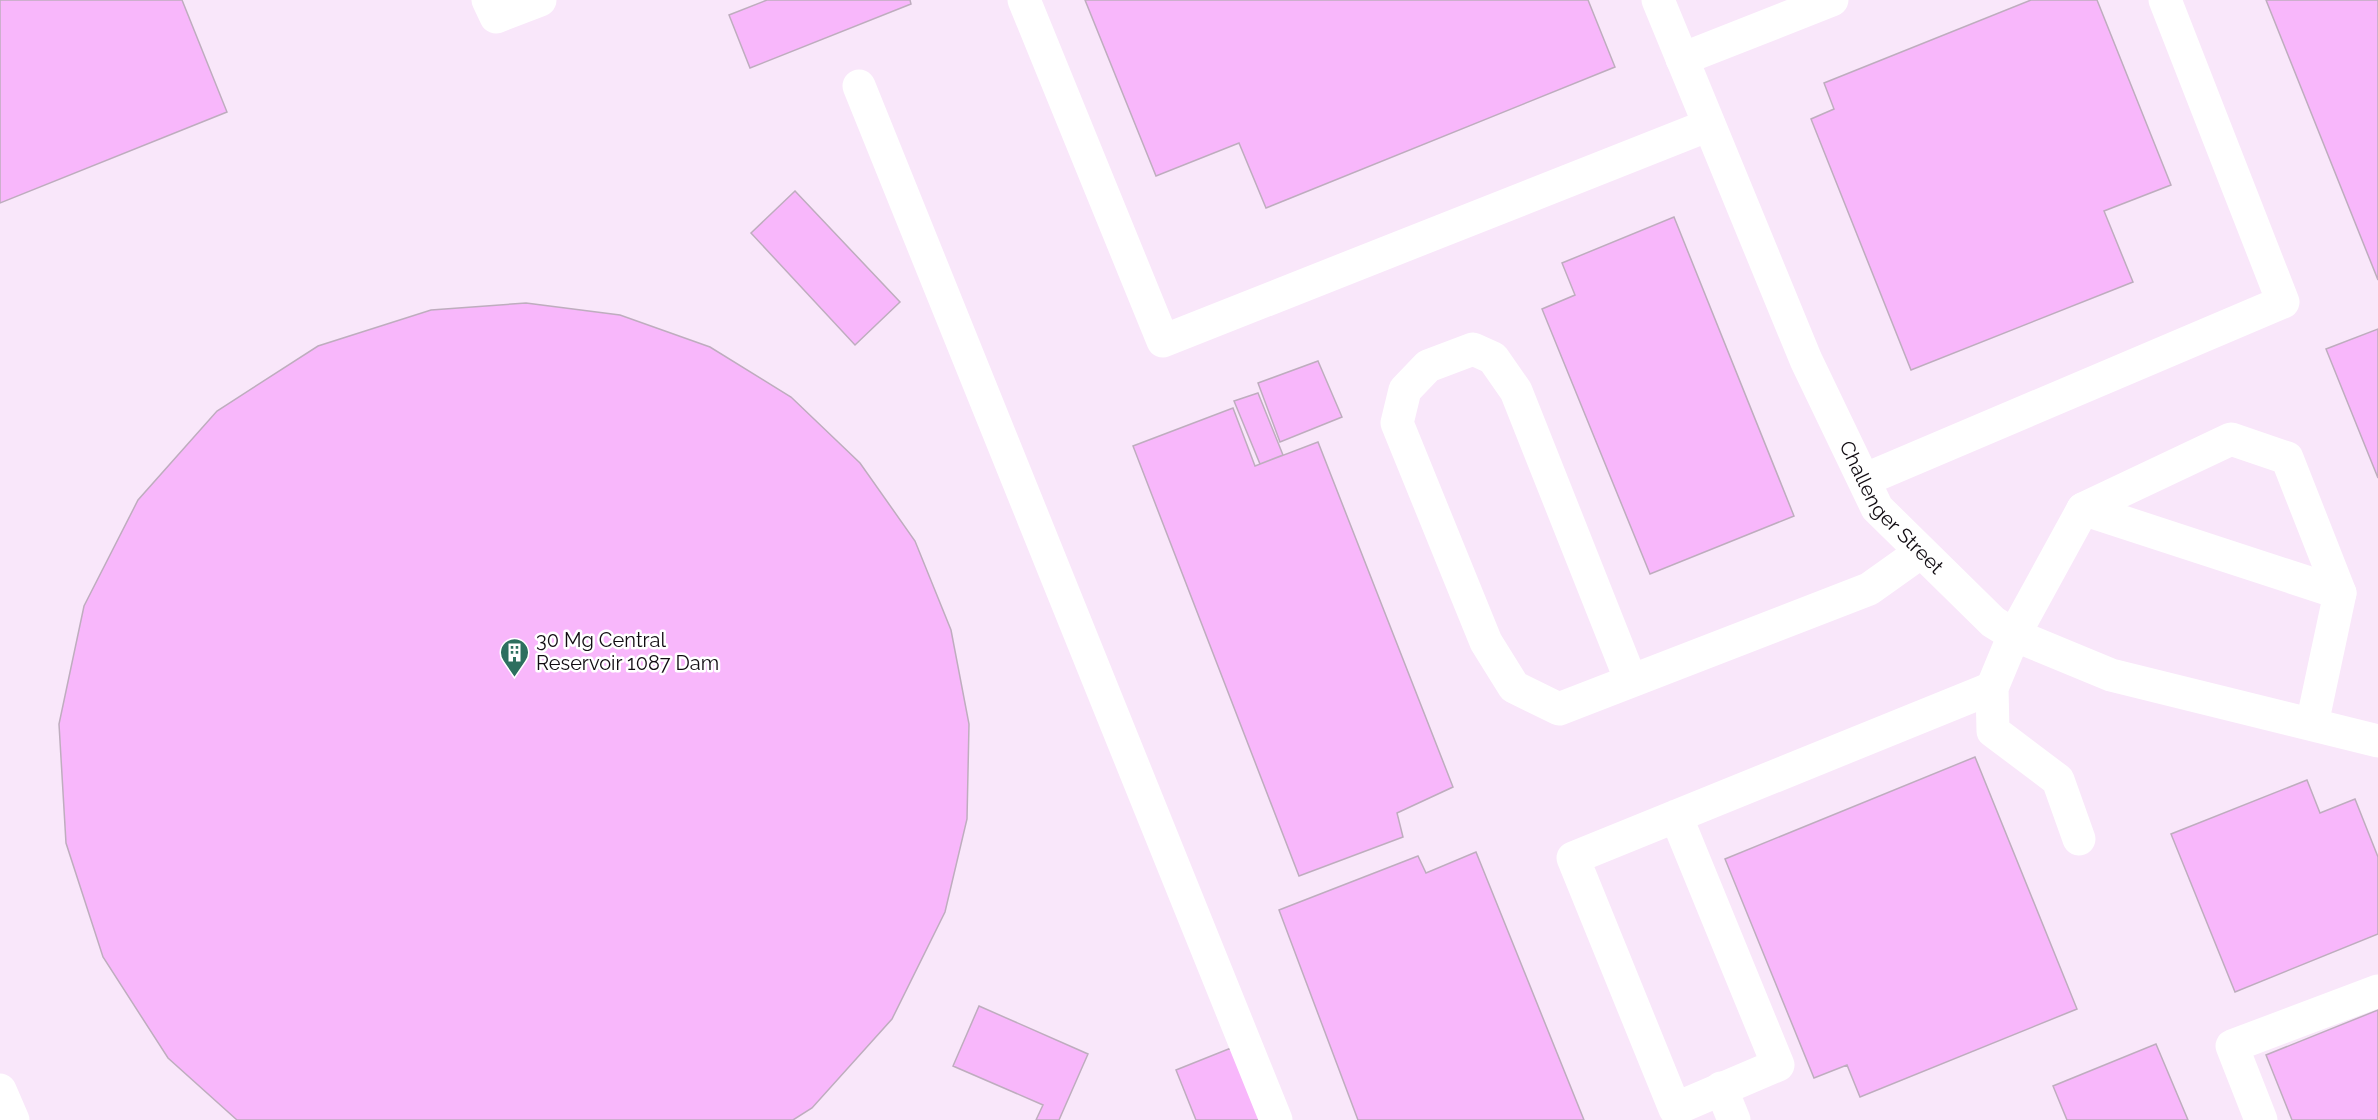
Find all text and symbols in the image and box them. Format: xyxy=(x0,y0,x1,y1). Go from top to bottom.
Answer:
street label: Challenger Street xyxy=(1834,437,1949,579)
place label: 30 Mg Central Reservoir 1087 Dam xyxy=(536,628,719,675)
building icon: 30 Mg Central Reservoir 1087 Dam xyxy=(499,636,531,678)

